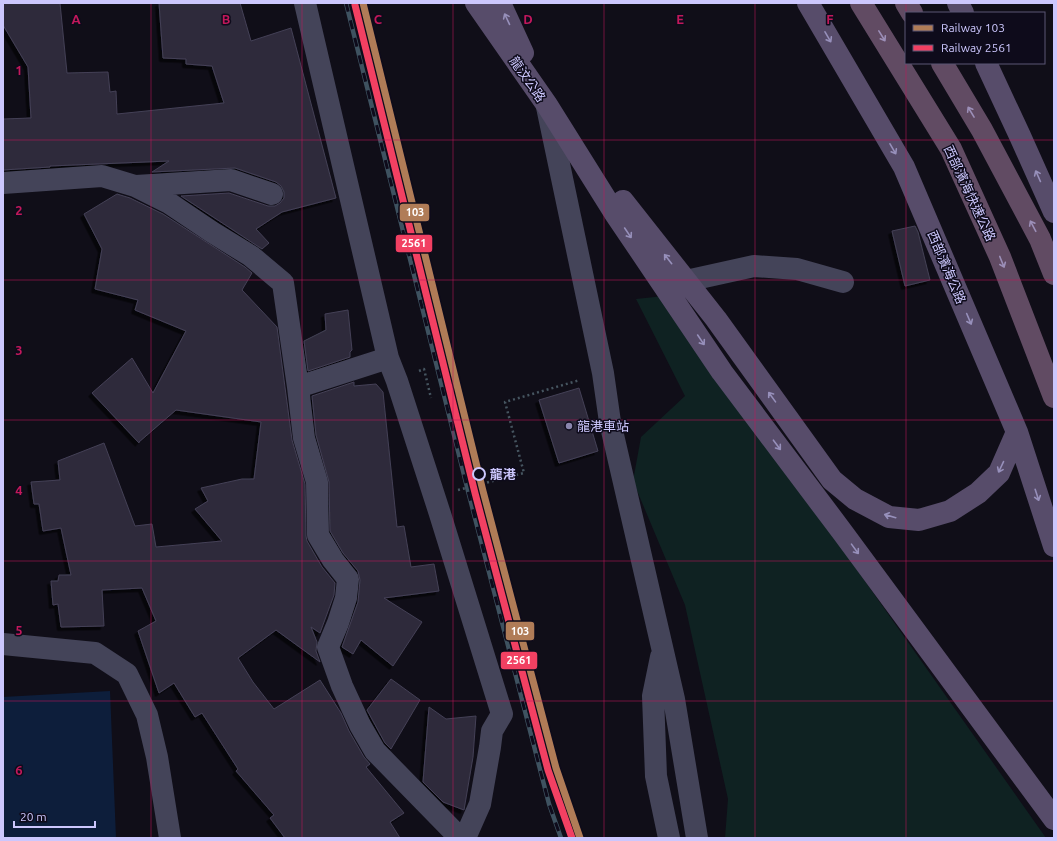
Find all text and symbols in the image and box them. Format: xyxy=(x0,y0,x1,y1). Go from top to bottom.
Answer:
text: A xyxy=(71,12,81,26)
text: B xyxy=(222,12,231,26)
text: C xyxy=(374,12,383,26)
text: D xyxy=(523,12,533,26)
text: E xyxy=(676,12,684,26)
text: F xyxy=(826,12,834,26)
legend xyxy=(905,12,1045,64)
one-way arrow xyxy=(503,13,510,25)
text: Railway 103 xyxy=(941,21,1005,34)
one-way arrow xyxy=(878,30,886,42)
one-way arrow xyxy=(824,31,832,43)
text: Railway 2561 xyxy=(941,41,1012,54)
street label: 龍汶公路 xyxy=(507,54,549,104)
text: 1 xyxy=(15,63,23,77)
one-way arrow xyxy=(966,106,974,118)
one-way arrow xyxy=(890,143,898,155)
street label: 西部濱海快速公路 xyxy=(942,143,998,243)
one-way arrow xyxy=(1034,171,1041,183)
text: 2 xyxy=(15,203,23,217)
line badge: 103 xyxy=(399,203,430,222)
text: 103 xyxy=(406,206,424,218)
one-way arrow xyxy=(1029,220,1037,232)
one-way arrow xyxy=(624,227,632,238)
street label: 西部濱海公路 xyxy=(925,228,969,306)
line badge: 2561 xyxy=(395,234,433,253)
text: 2561 xyxy=(402,237,426,249)
one-way arrow xyxy=(664,254,673,265)
one-way arrow xyxy=(998,255,1006,267)
one-way arrow xyxy=(965,313,973,325)
one-way arrow xyxy=(697,335,705,346)
text: 3 xyxy=(15,343,23,357)
one-way arrow xyxy=(768,391,776,402)
place label: 龍港車站 xyxy=(577,419,629,433)
marker: 龍港車站 xyxy=(564,421,574,431)
one-way arrow xyxy=(773,440,782,451)
one-way arrow xyxy=(997,461,1004,473)
marker: 龍港 xyxy=(472,467,486,481)
place label: 龍港 xyxy=(490,467,516,481)
text: 4 xyxy=(15,483,23,497)
one-way arrow xyxy=(1034,489,1042,501)
one-way arrow xyxy=(884,512,897,519)
one-way arrow xyxy=(851,544,859,555)
line badge: 103 xyxy=(505,621,535,641)
text: 5 xyxy=(15,623,23,637)
text: 103 xyxy=(511,625,529,637)
line badge: 2561 xyxy=(500,651,538,670)
text: 2561 xyxy=(507,654,531,666)
text: 6 xyxy=(15,763,23,777)
scale bar xyxy=(14,803,95,829)
text: 20 m xyxy=(20,810,47,823)

